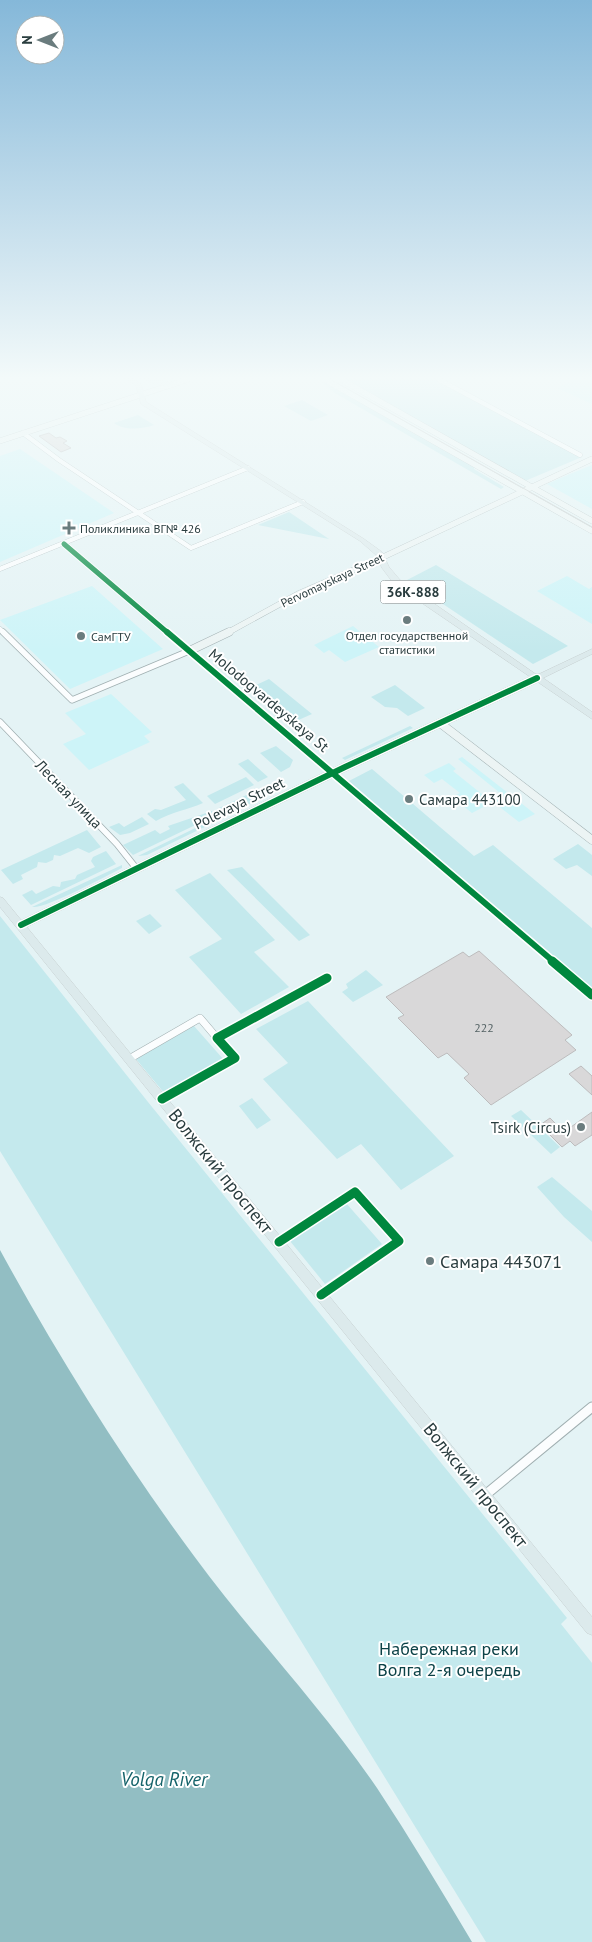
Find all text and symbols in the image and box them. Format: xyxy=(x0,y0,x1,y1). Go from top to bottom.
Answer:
north arrow xyxy=(15,15,65,65)
text: N xyxy=(18,35,36,45)
marker: Поликлиника ВГ№ 426 xyxy=(62,521,76,535)
place label: Поликлиника ВГ№ 426 xyxy=(80,521,201,536)
street label: Pervomayskaya Street xyxy=(278,550,386,610)
road number: 36К-888 xyxy=(380,580,446,604)
marker: Отдел государственной статистики xyxy=(401,614,413,626)
place label: Отдел государственной статистики xyxy=(346,628,468,657)
place label: СамГТУ xyxy=(91,629,131,644)
marker: СамГТУ xyxy=(75,630,87,642)
street label: Molodogvardeyskaya St xyxy=(205,644,333,756)
street label: Лесная улица xyxy=(31,755,107,832)
street label: Polevaya Street xyxy=(190,773,288,833)
place label: Самара 443100 xyxy=(419,790,521,809)
marker: Самара 443100 xyxy=(403,793,415,805)
house number: 222 xyxy=(474,1020,494,1035)
street label: Волжский проспект xyxy=(164,1104,279,1239)
place label: Tsirk (Circus) xyxy=(491,1118,571,1137)
marker: Tsirk (Circus) xyxy=(575,1121,587,1133)
place label: Самара 443071 xyxy=(440,1250,562,1273)
marker: Самара 443071 xyxy=(424,1255,436,1267)
street label: Волжский проспект xyxy=(419,1418,534,1553)
park label: Набережная реки Волга 2-я очередь xyxy=(377,1637,521,1681)
water label: Volga River xyxy=(121,1767,209,1791)

